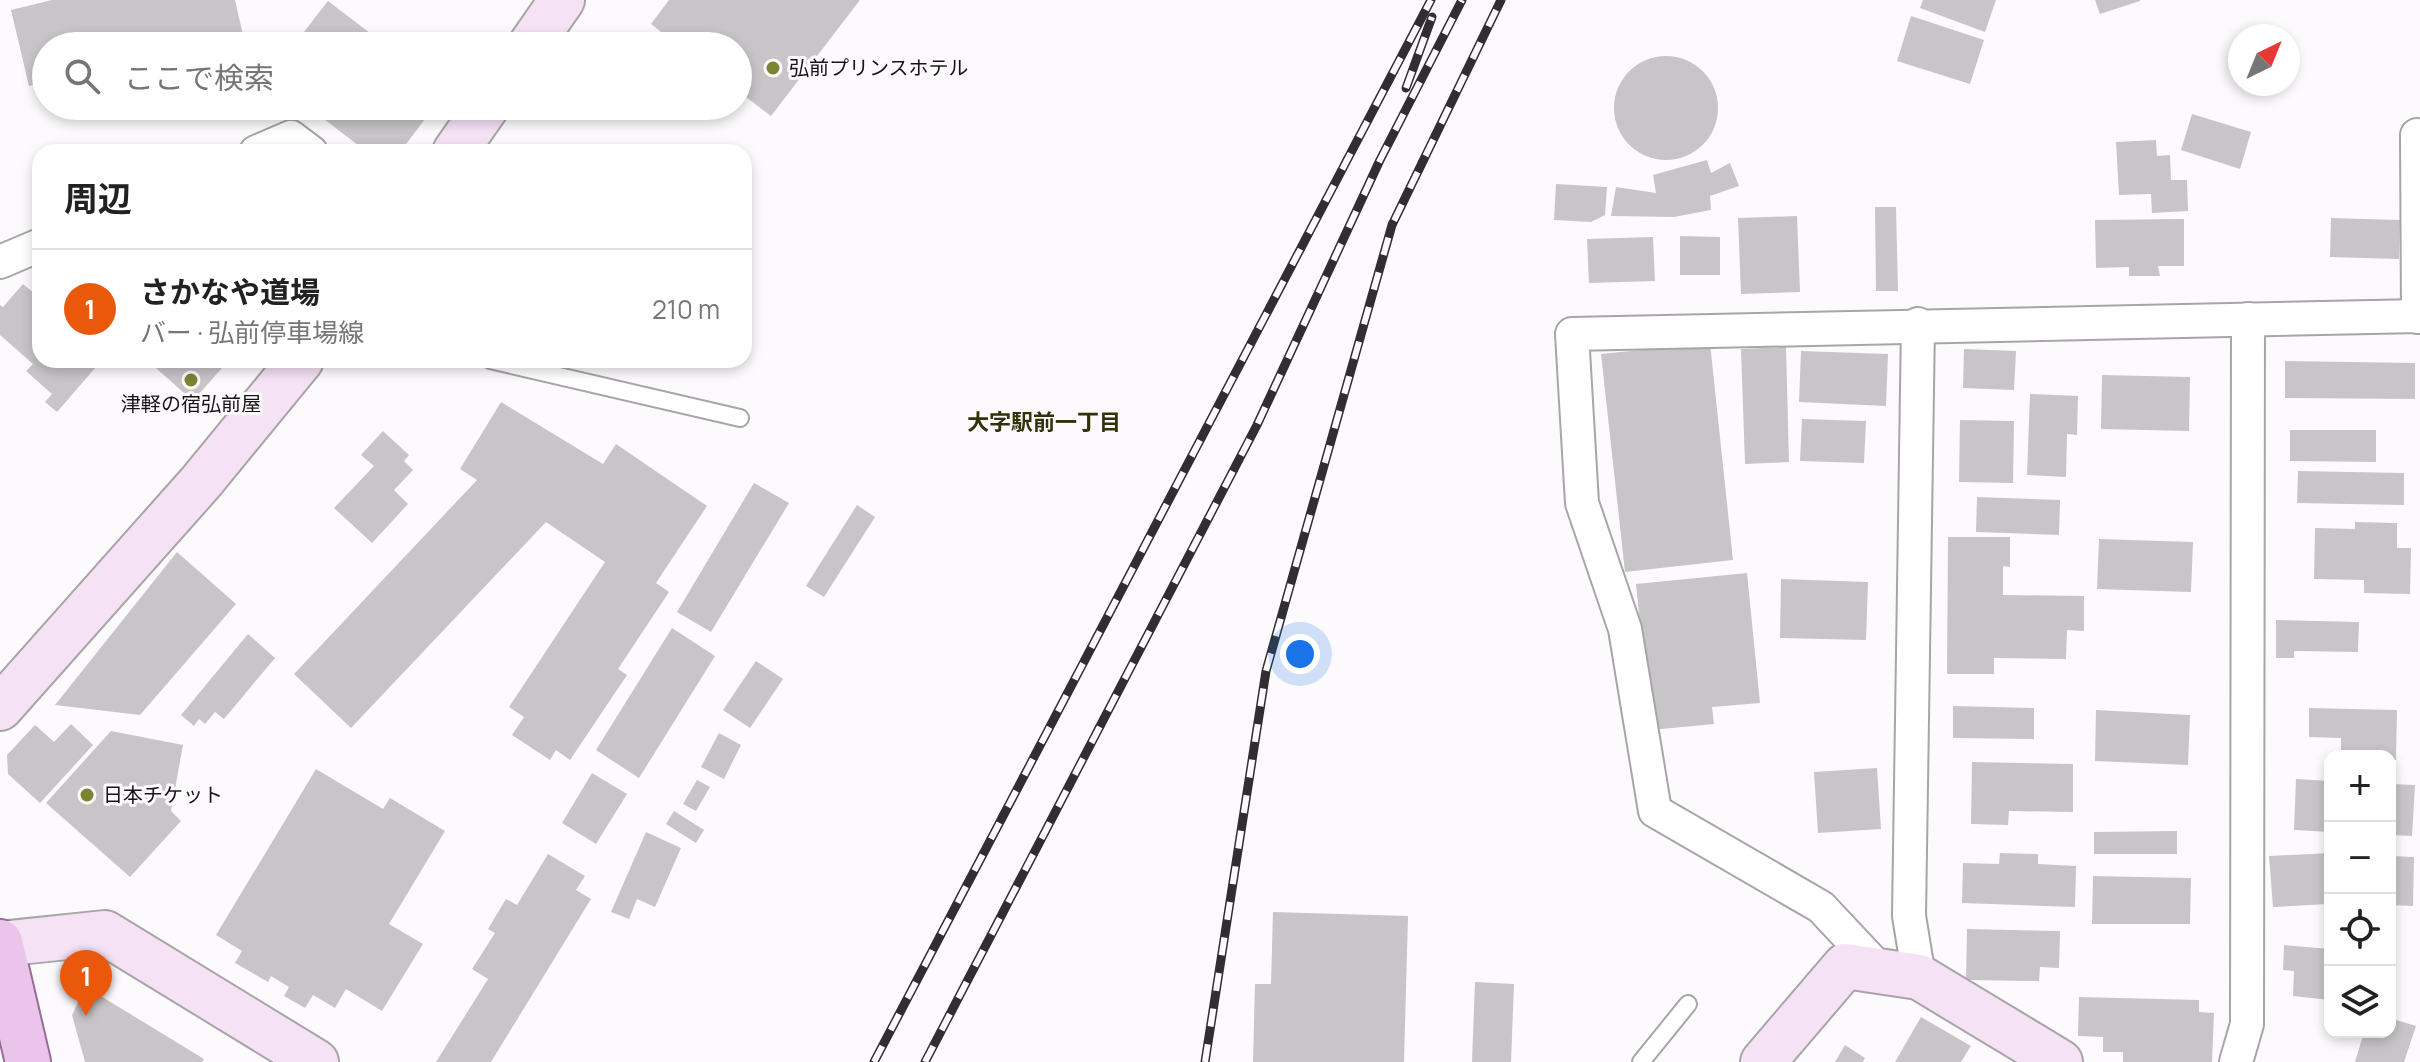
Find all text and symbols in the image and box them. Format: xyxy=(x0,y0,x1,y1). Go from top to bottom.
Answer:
north arrow xyxy=(2228,24,2300,96)
search box xyxy=(32,32,752,120)
icon: search xyxy=(60,54,104,98)
place label: 弘前プリンスホテル xyxy=(789,54,969,81)
text: ここで検索 xyxy=(124,57,274,98)
marker: 弘前プリンスホテル xyxy=(764,59,782,77)
text: 周辺 xyxy=(64,175,132,221)
text: さかなや道場 xyxy=(140,271,320,312)
text: 1 xyxy=(84,291,96,327)
text: 210 m xyxy=(652,291,720,327)
text: バー · 弘前停車場線 xyxy=(140,314,364,350)
marker: 津軽の宿弘前屋 xyxy=(182,371,200,389)
place label: 津軽の宿弘前屋 xyxy=(121,390,261,417)
district label: 大字駅前一丁目 xyxy=(967,407,1121,437)
your location xyxy=(1280,634,1320,674)
map controls xyxy=(2324,750,2396,1038)
button: + xyxy=(2324,750,2396,822)
place label: 日本チケット xyxy=(103,781,223,808)
marker: 日本チケット xyxy=(78,786,96,804)
button: − xyxy=(2324,822,2396,894)
button: locate xyxy=(2324,894,2396,966)
pin: 1 xyxy=(60,950,112,1016)
button: layers xyxy=(2324,966,2396,1038)

